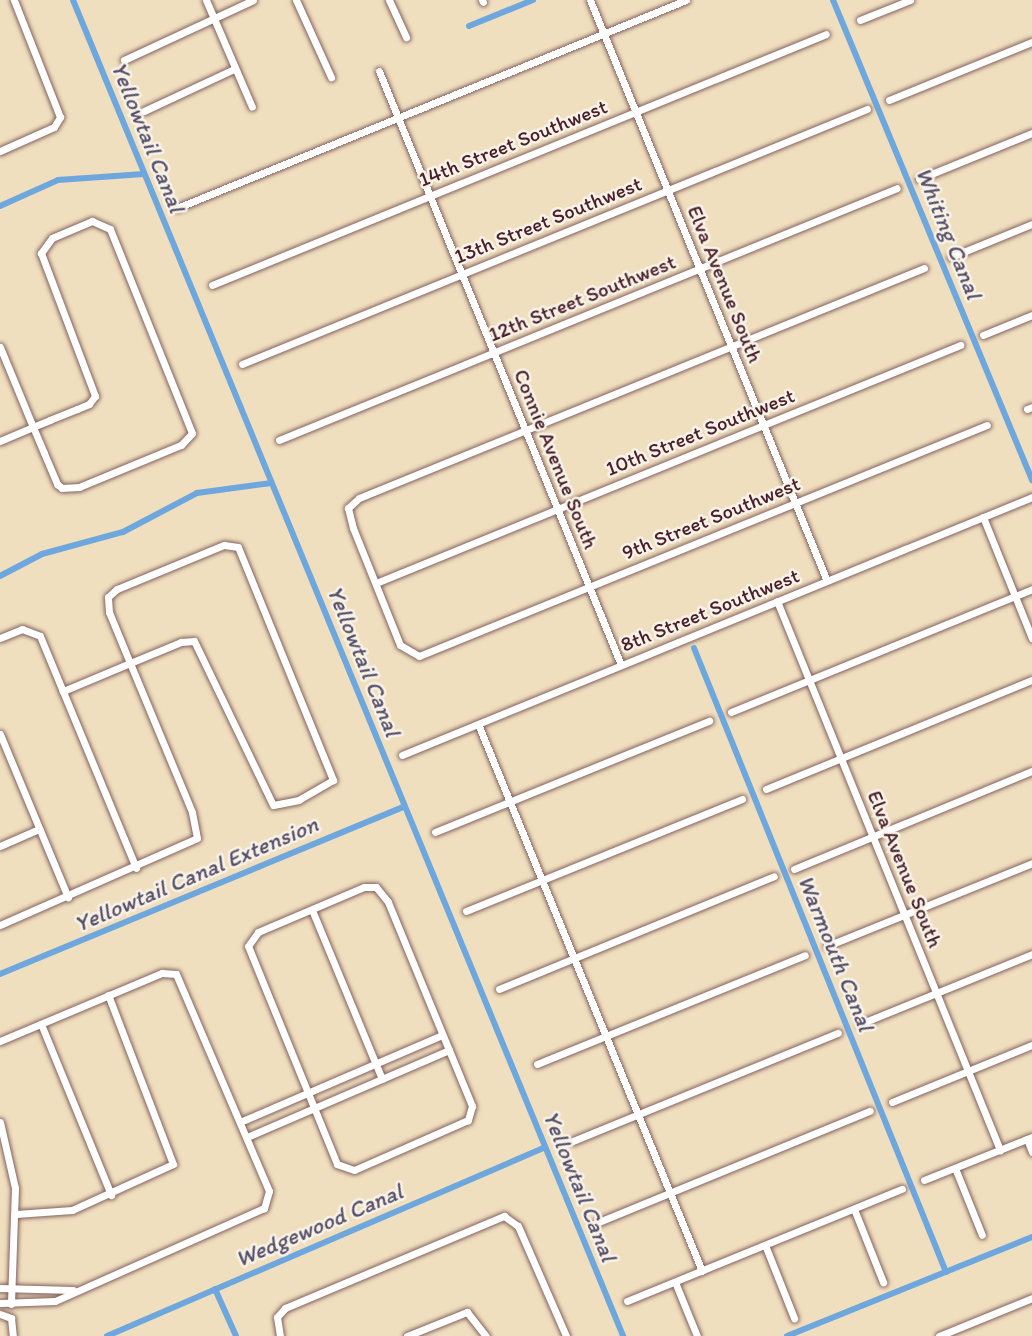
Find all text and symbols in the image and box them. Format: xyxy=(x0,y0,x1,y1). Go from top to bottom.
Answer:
water label: Yellowtail Canal xyxy=(105,58,191,216)
street label: 14th Street Southwest xyxy=(415,94,611,192)
water label: Whiting Canal xyxy=(910,163,988,303)
street label: 13th Street Southwest xyxy=(451,171,645,269)
street label: Elva Avenue South xyxy=(682,202,768,366)
street label: 12th Street Southwest xyxy=(485,249,679,347)
street label: Connie Avenue South xyxy=(509,366,603,552)
street label: 10th Street Southwest xyxy=(602,383,798,481)
street label: 9th Street Southwest xyxy=(619,471,803,565)
street label: 8th Street Southwest xyxy=(617,563,803,657)
water label: Yellowtail Canal xyxy=(321,582,407,740)
street label: Elva Avenue South xyxy=(862,787,948,951)
water label: Yellowtail Canal Extension xyxy=(70,810,322,938)
water label: Warmouth Canal xyxy=(792,871,880,1035)
water label: Yellowtail Canal xyxy=(537,1107,623,1265)
water label: Wedgewood Canal xyxy=(231,1177,407,1273)

